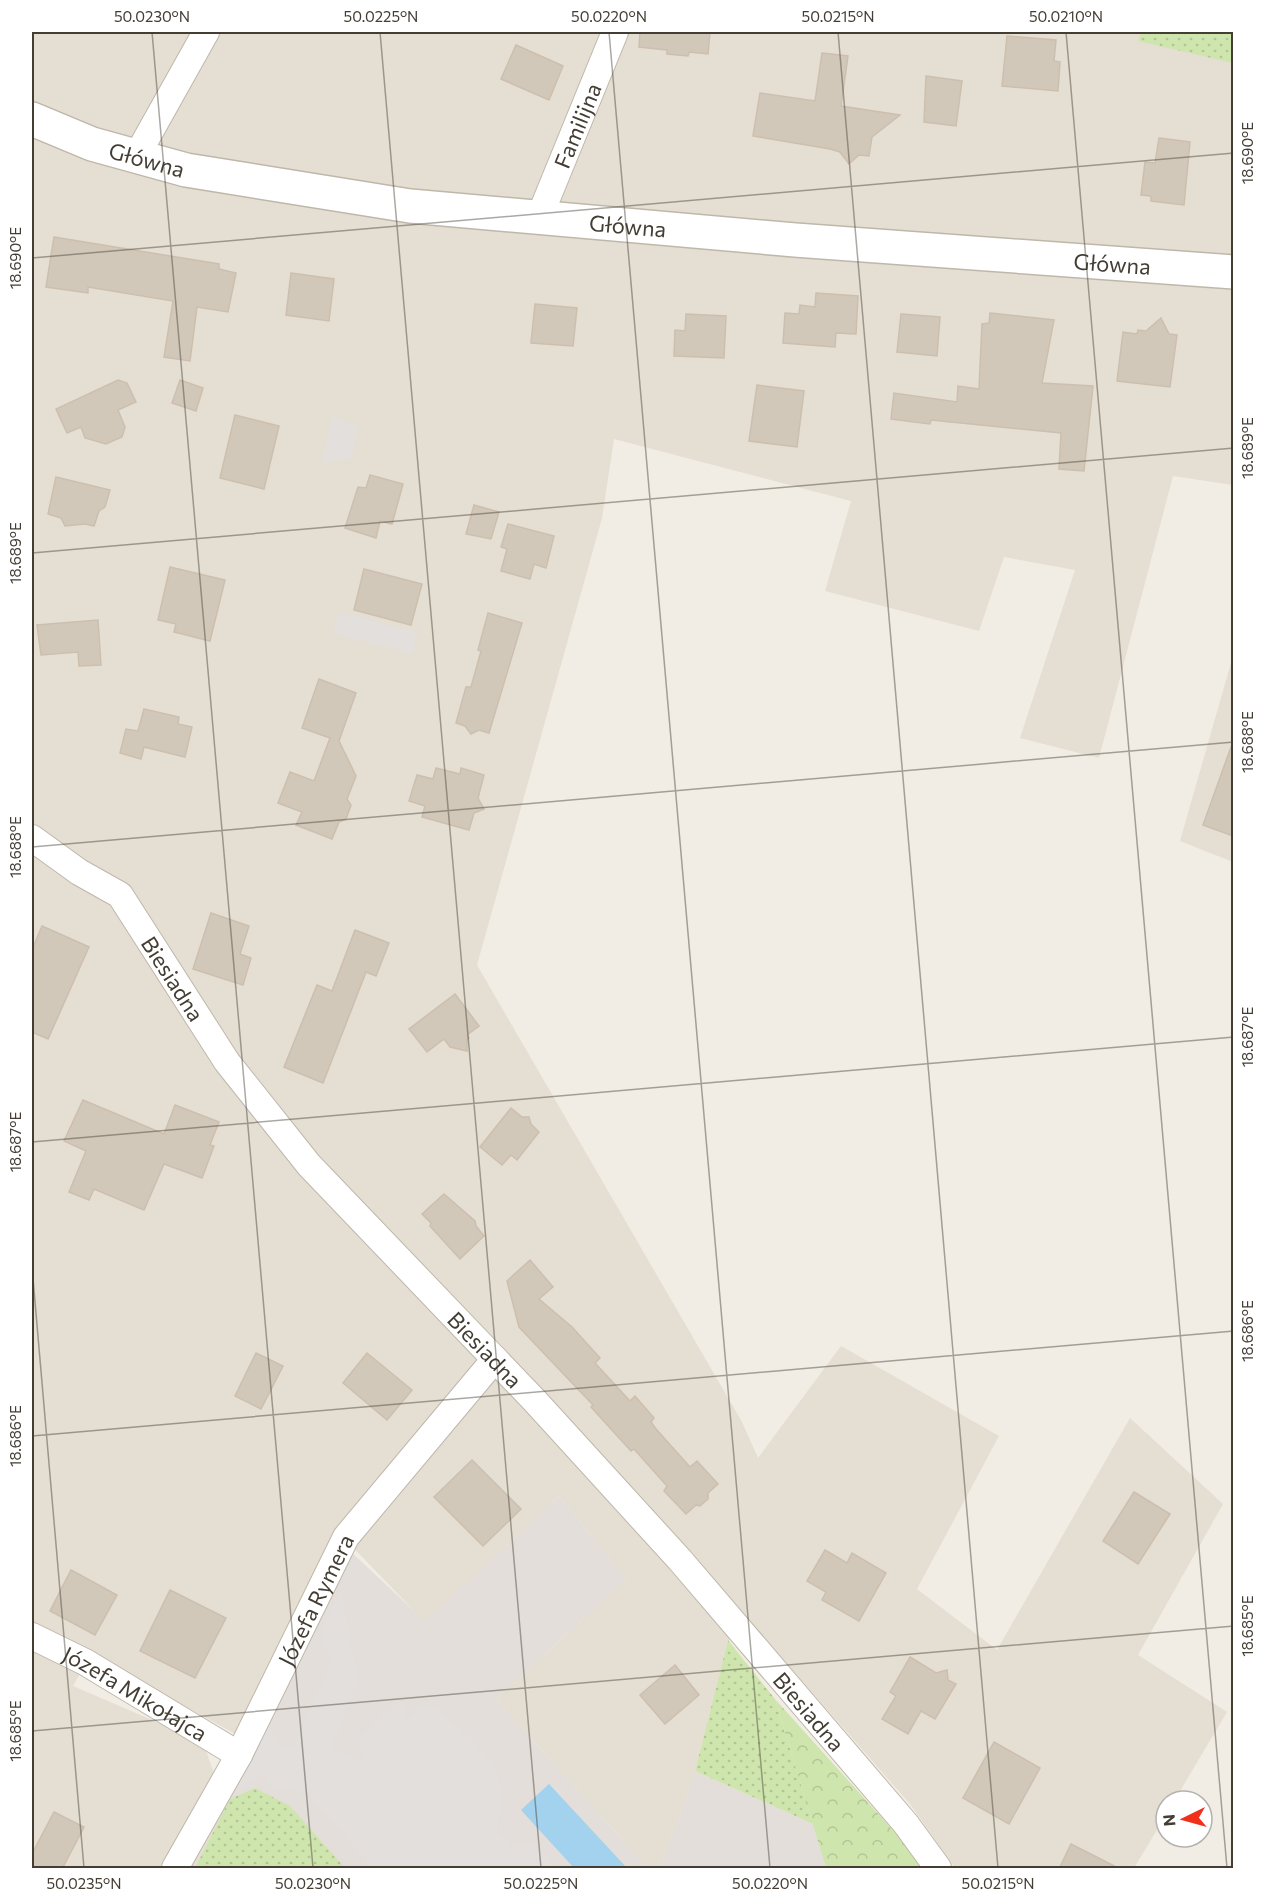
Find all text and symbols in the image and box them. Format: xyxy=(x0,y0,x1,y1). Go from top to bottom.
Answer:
text: 50.0230°N xyxy=(114,7,190,25)
text: 50.0225°N xyxy=(344,7,418,25)
text: 50.0220°N xyxy=(571,7,647,25)
text: 50.0215°N xyxy=(802,7,874,25)
text: 50.0210°N xyxy=(1029,7,1103,25)
street label: Familijna xyxy=(547,79,606,172)
text: 18.690°E xyxy=(1238,122,1256,184)
street label: Główna xyxy=(106,136,188,183)
street label: Główna xyxy=(588,208,667,242)
text: 18.690°E xyxy=(6,227,24,289)
street label: Główna xyxy=(1073,247,1152,279)
text: 18.689°E xyxy=(1238,417,1256,479)
text: 18.689°E xyxy=(6,522,24,584)
text: 18.688°E xyxy=(1238,711,1256,773)
text: 18.688°E xyxy=(6,816,24,878)
street label: Biesiadna xyxy=(136,931,211,1026)
text: 18.687°E xyxy=(1238,1007,1256,1067)
text: 18.687°E xyxy=(6,1112,24,1172)
text: 18.686°E xyxy=(1238,1300,1256,1362)
street label: Biesiadna xyxy=(443,1305,528,1393)
text: 18.686°E xyxy=(6,1405,24,1467)
street label: Józefa Rymera xyxy=(272,1529,359,1670)
text: 18.685°E xyxy=(1238,1595,1256,1657)
street label: Józefa Mikołajca xyxy=(59,1640,212,1746)
street label: Biesiadna xyxy=(768,1666,851,1756)
text: 18.685°E xyxy=(6,1700,24,1762)
north arrow xyxy=(1154,1789,1214,1849)
text: N xyxy=(1159,1814,1179,1827)
text: 50.0235°N xyxy=(46,1874,122,1892)
text: 50.0230°N xyxy=(275,1874,351,1892)
text: 50.0225°N xyxy=(504,1874,578,1892)
text: 50.0220°N xyxy=(732,1874,808,1892)
text: 50.0215°N xyxy=(962,1874,1034,1892)

